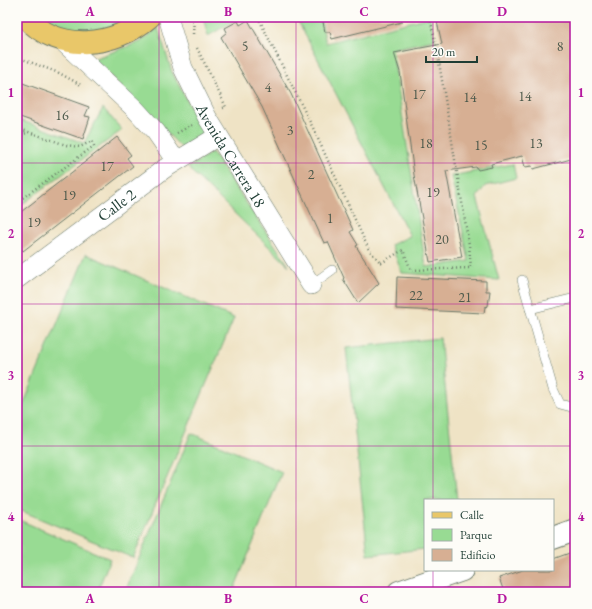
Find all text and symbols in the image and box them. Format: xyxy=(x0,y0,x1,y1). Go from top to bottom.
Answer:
text: A xyxy=(84,3,95,20)
text: B xyxy=(224,3,232,20)
text: C xyxy=(359,3,369,20)
text: D xyxy=(497,3,507,20)
house number: 5 xyxy=(242,37,248,55)
house number: 8 xyxy=(557,37,564,55)
scale bar xyxy=(426,38,477,64)
text: 20 m xyxy=(432,44,456,60)
house number: 4 xyxy=(265,78,272,96)
text: 1 xyxy=(8,84,15,101)
text: 1 xyxy=(578,84,585,101)
house number: 17 xyxy=(412,85,426,103)
house number: 14 xyxy=(518,87,532,105)
house number: 14 xyxy=(463,88,477,106)
street label: Avenida Carrera 18 xyxy=(191,99,271,211)
house number: 16 xyxy=(55,106,69,124)
house number: 3 xyxy=(287,121,294,139)
house number: 18 xyxy=(419,134,433,152)
house number: 13 xyxy=(529,134,543,152)
house number: 15 xyxy=(474,136,488,154)
house number: 17 xyxy=(100,157,114,175)
house number: 2 xyxy=(308,165,315,183)
street label: Calle 2 xyxy=(93,183,140,226)
house number: 19 xyxy=(426,183,440,201)
house number: 19 xyxy=(62,186,76,204)
house number: 1 xyxy=(327,209,333,227)
house number: 19 xyxy=(27,213,41,231)
text: 2 xyxy=(8,225,15,242)
text: 2 xyxy=(578,225,585,242)
house number: 20 xyxy=(435,230,449,248)
house number: 22 xyxy=(409,286,423,304)
house number: 21 xyxy=(458,288,472,306)
text: 3 xyxy=(8,367,15,384)
text: 3 xyxy=(578,367,585,384)
legend xyxy=(424,499,554,571)
text: Calle xyxy=(460,507,484,523)
text: 4 xyxy=(8,508,15,525)
text: 4 xyxy=(578,508,585,525)
text: Parque xyxy=(460,527,492,543)
text: Edificio xyxy=(460,547,496,563)
text: A xyxy=(84,590,95,607)
text: B xyxy=(224,590,232,607)
text: C xyxy=(359,590,369,607)
text: D xyxy=(497,590,507,607)

